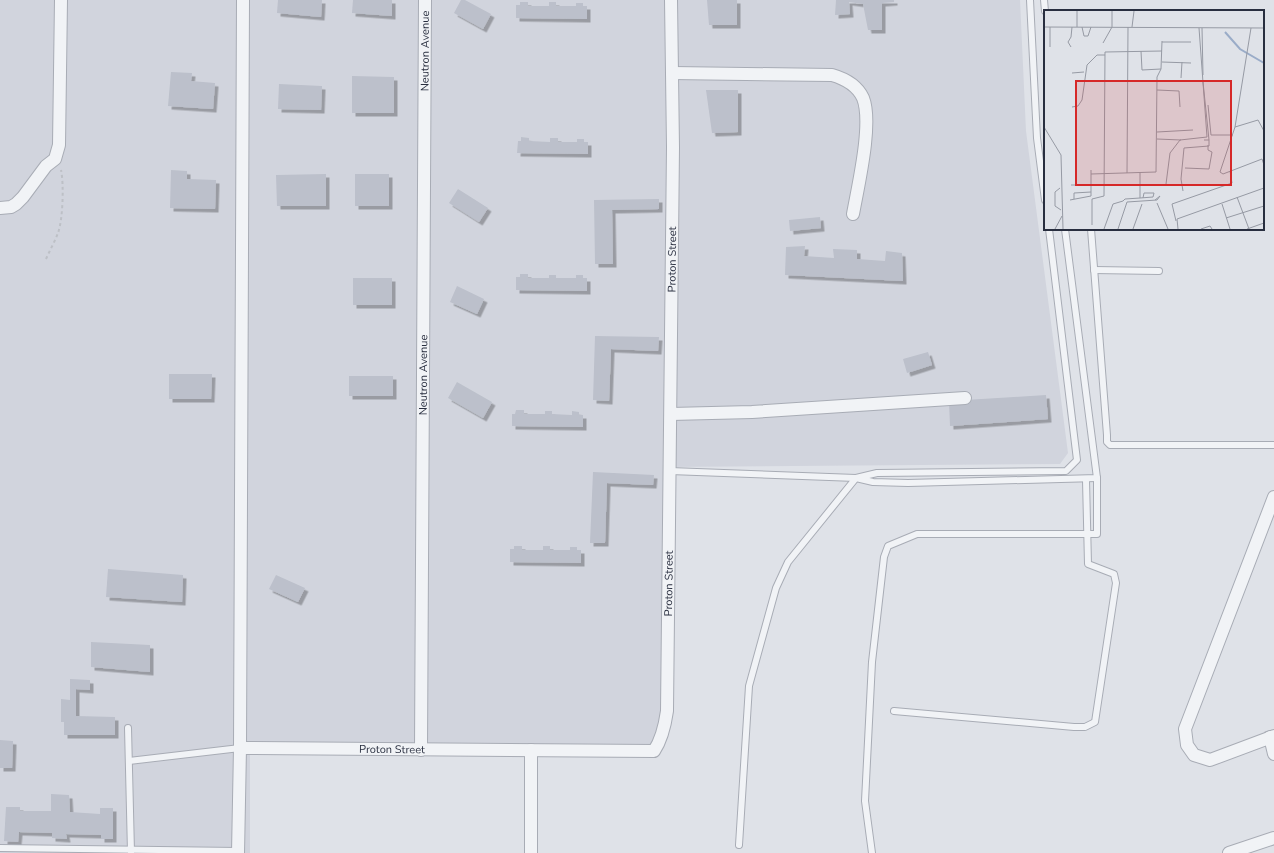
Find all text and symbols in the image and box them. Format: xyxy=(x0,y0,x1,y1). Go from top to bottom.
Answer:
inset map xyxy=(1044,10,1264,230)
street label: Neutron Avenue xyxy=(417,11,432,91)
street label: Proton Street xyxy=(664,226,680,292)
street label: Neutron Avenue xyxy=(415,335,431,415)
street label: Proton Street xyxy=(661,550,676,616)
street label: Proton Street xyxy=(359,741,425,757)

